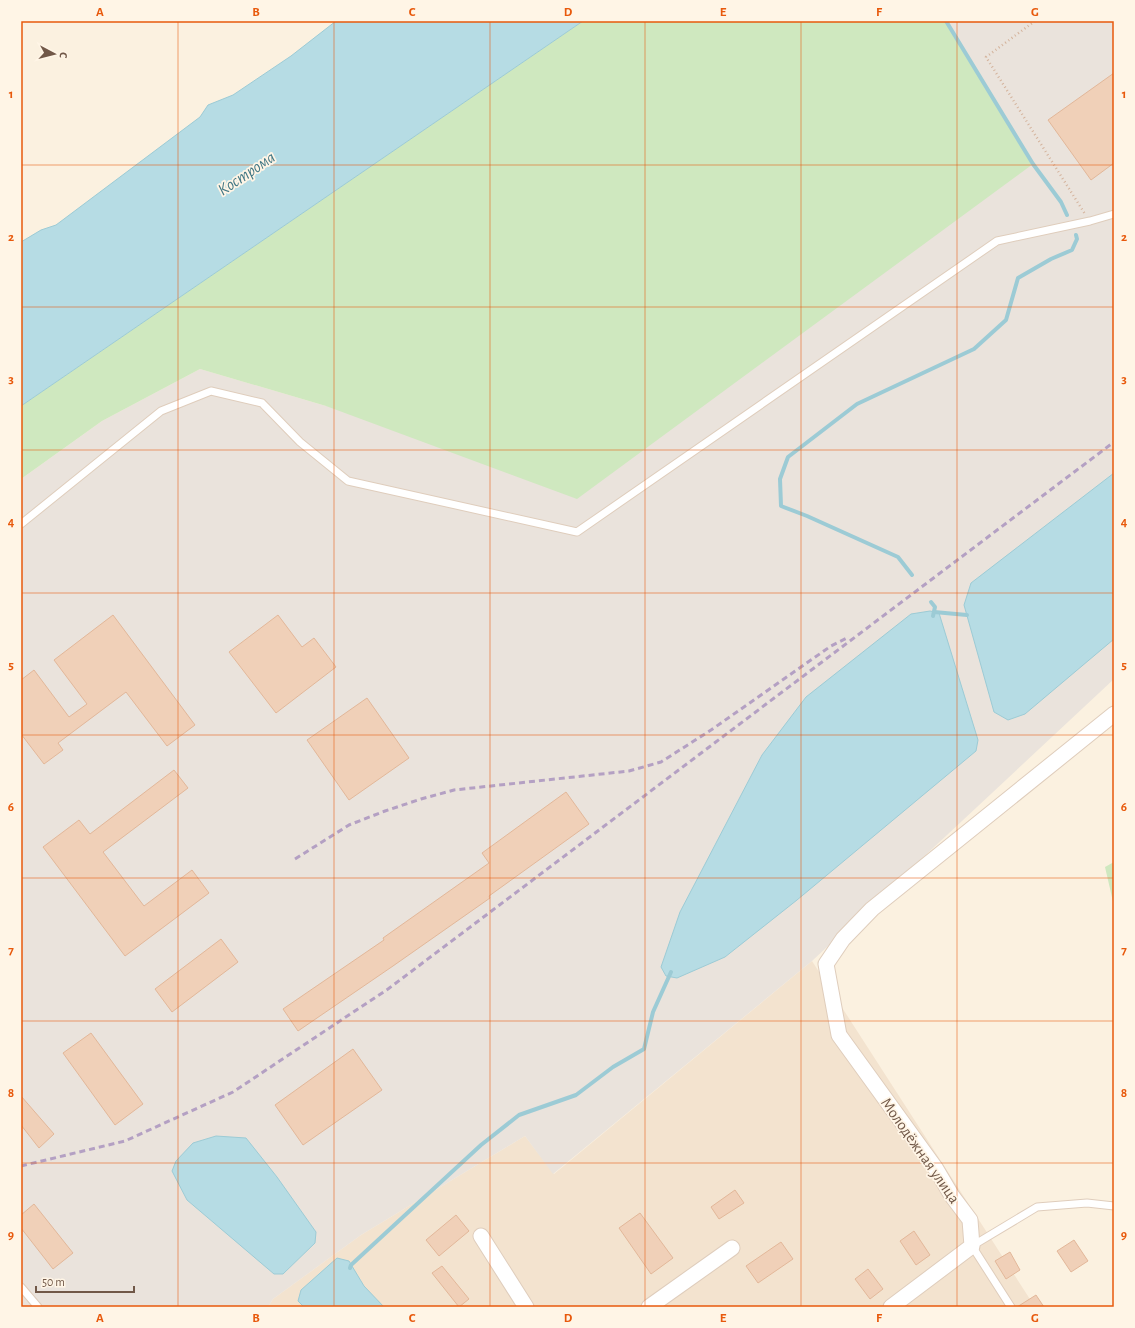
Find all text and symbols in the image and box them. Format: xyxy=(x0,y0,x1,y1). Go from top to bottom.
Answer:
text: A xyxy=(96,6,104,19)
text: B xyxy=(252,6,260,19)
text: C xyxy=(409,6,416,19)
text: D xyxy=(564,6,573,19)
text: E xyxy=(720,6,727,19)
text: F xyxy=(876,6,883,19)
text: G xyxy=(1031,6,1039,19)
north arrow xyxy=(34,34,74,74)
text: С xyxy=(58,51,69,59)
text: 1 xyxy=(9,88,13,101)
text: 1 xyxy=(1122,88,1126,101)
water label: Кострома xyxy=(215,148,278,199)
text: 2 xyxy=(8,231,14,244)
text: 2 xyxy=(1121,231,1127,244)
text: 3 xyxy=(8,373,14,386)
text: 3 xyxy=(1121,373,1127,386)
text: 4 xyxy=(8,516,15,529)
text: 4 xyxy=(1121,516,1128,529)
text: 5 xyxy=(8,659,14,672)
text: 5 xyxy=(1121,659,1127,672)
text: 6 xyxy=(8,801,14,814)
text: 6 xyxy=(1121,801,1127,814)
text: 7 xyxy=(8,944,14,957)
text: 7 xyxy=(1121,944,1127,957)
text: 8 xyxy=(8,1087,14,1100)
text: 8 xyxy=(1121,1087,1127,1100)
street label: Молодёжная улица xyxy=(877,1095,963,1207)
text: 9 xyxy=(8,1229,14,1242)
text: 9 xyxy=(1121,1229,1127,1242)
scale bar xyxy=(36,1268,134,1294)
text: 50 m xyxy=(42,1276,65,1288)
text: A xyxy=(96,1312,104,1325)
text: B xyxy=(252,1312,260,1325)
text: C xyxy=(409,1312,416,1325)
text: D xyxy=(564,1312,573,1325)
text: E xyxy=(720,1312,727,1325)
text: F xyxy=(876,1312,883,1325)
text: G xyxy=(1031,1312,1039,1325)

